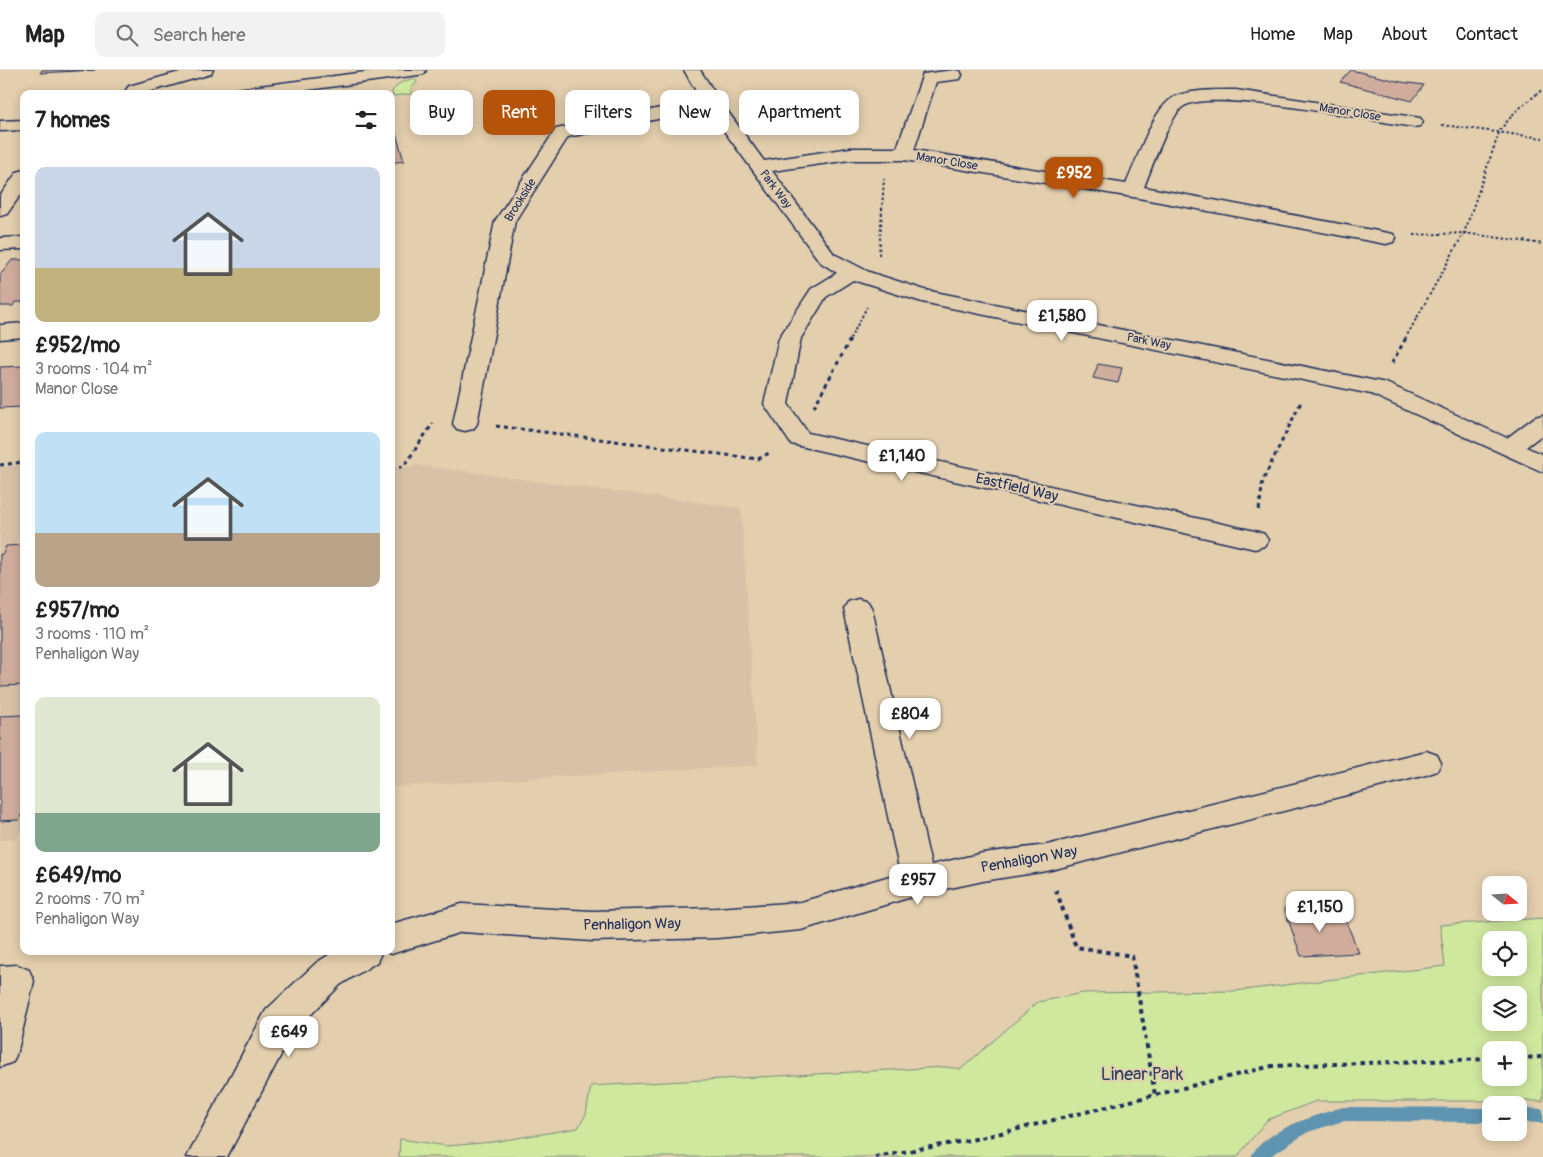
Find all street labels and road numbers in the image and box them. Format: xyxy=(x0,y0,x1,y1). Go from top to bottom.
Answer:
street label: Manor Close xyxy=(1318,100,1382,125)
street label: Manor Close xyxy=(915,149,979,174)
street label: Park Way xyxy=(756,167,795,212)
street label: Brookside xyxy=(501,176,540,225)
street label: Park Way xyxy=(1126,330,1172,353)
street label: Eastfield Way xyxy=(974,469,1061,506)
street label: Penhaligon Way xyxy=(979,842,1079,877)
street label: Penhaligon Way xyxy=(583,914,682,935)

